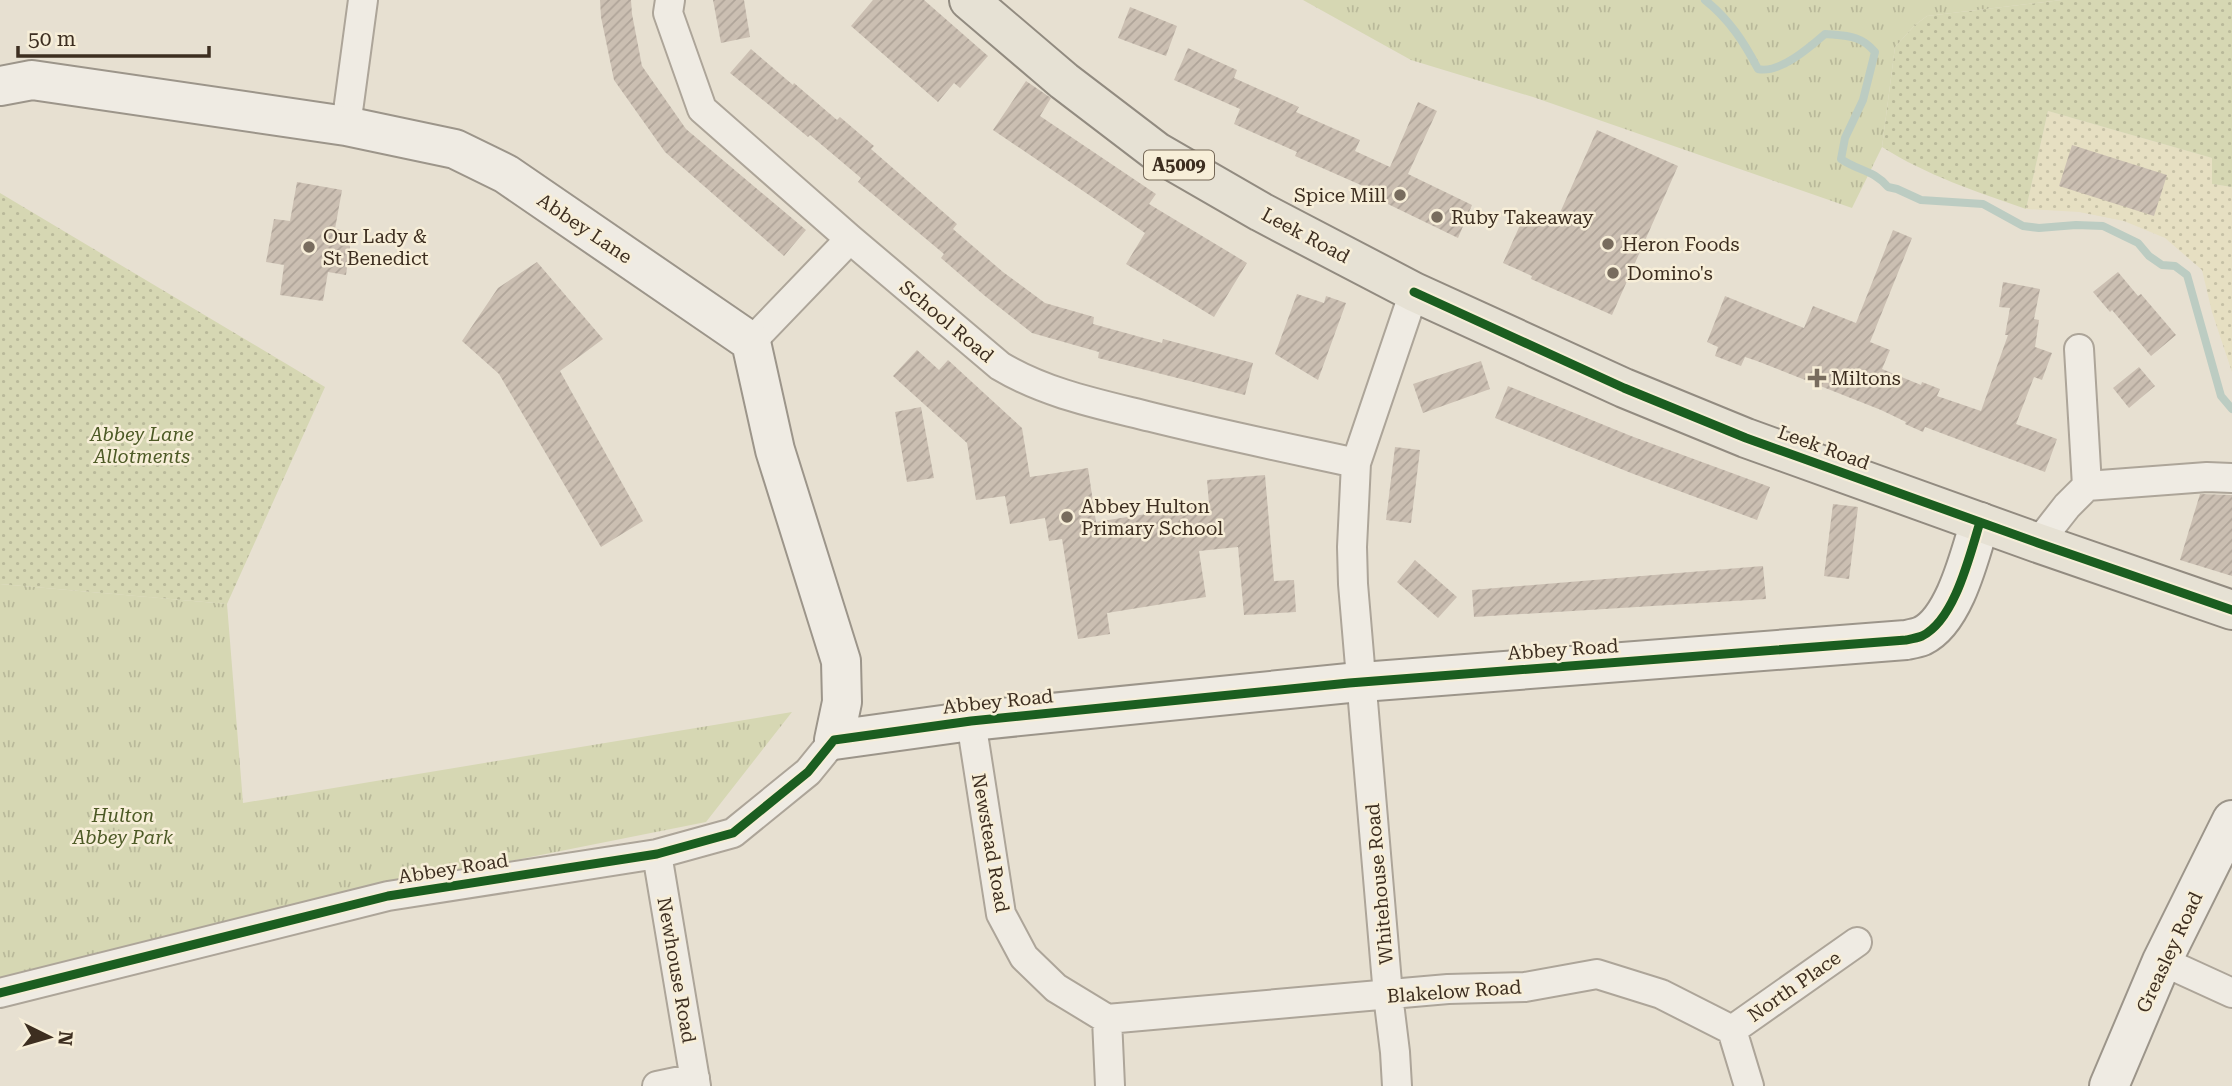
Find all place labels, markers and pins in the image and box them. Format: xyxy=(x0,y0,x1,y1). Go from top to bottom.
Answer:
place label: Spice Mill xyxy=(1294,184,1386,207)
marker: Spice Mill xyxy=(1392,187,1408,203)
place label: Ruby Takeaway xyxy=(1451,206,1594,229)
marker: Ruby Takeaway xyxy=(1429,209,1445,225)
place label: Our Lady & St Benedict xyxy=(323,225,429,270)
place label: Heron Foods xyxy=(1622,233,1740,256)
marker: Heron Foods xyxy=(1600,236,1616,252)
marker: Our Lady & St Benedict xyxy=(301,239,317,255)
place label: Domino's xyxy=(1627,262,1713,285)
marker: Domino's xyxy=(1605,265,1621,281)
place label: Miltons xyxy=(1831,367,1901,390)
marker: Miltons xyxy=(1809,370,1825,386)
place label: Abbey Hulton Primary School xyxy=(1081,495,1223,540)
marker: Abbey Hulton Primary School xyxy=(1059,509,1075,525)

